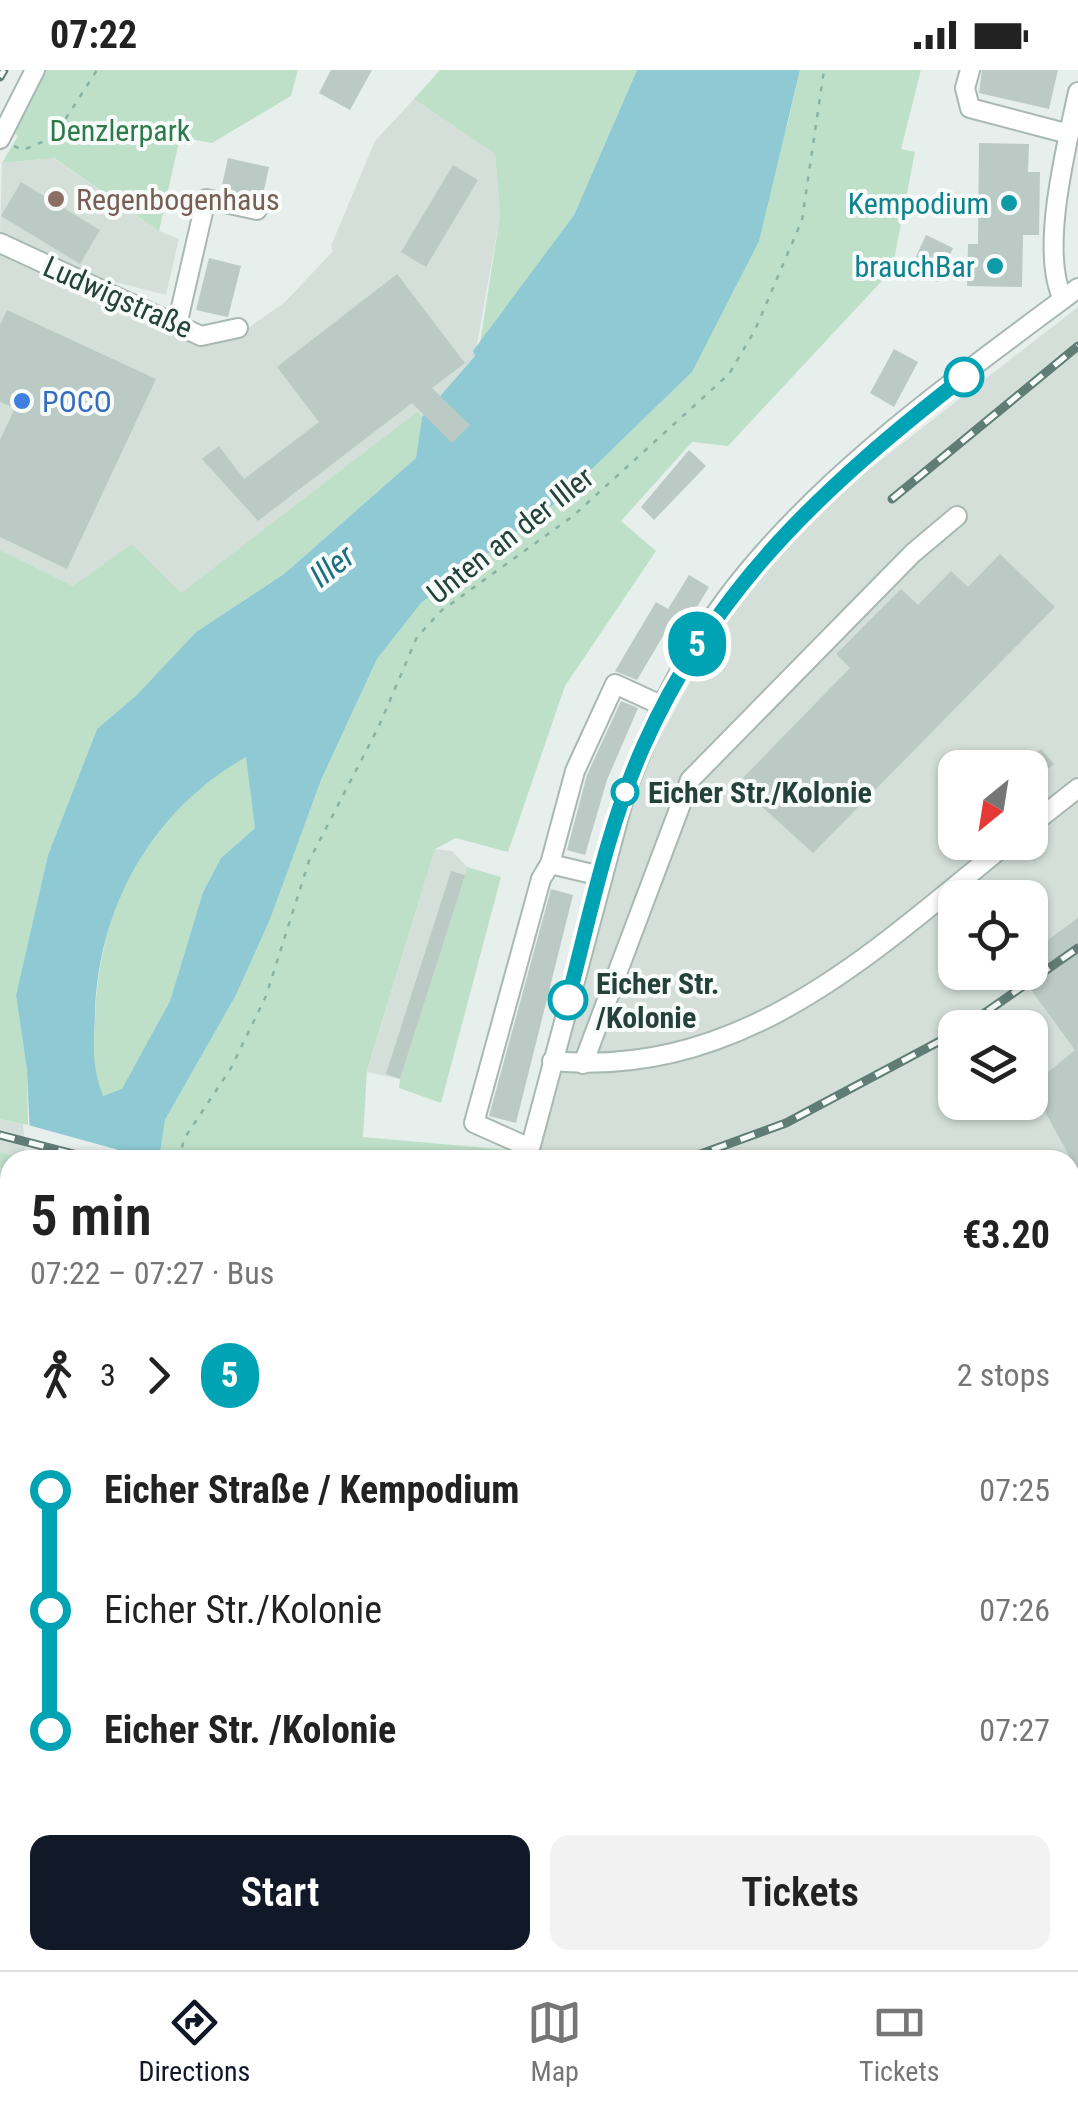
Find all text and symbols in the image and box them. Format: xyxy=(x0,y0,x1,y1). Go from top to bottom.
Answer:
text: 07:22 xyxy=(50,13,137,57)
park label: Denzlerpark xyxy=(50,113,191,148)
place label: Regenbogenhaus xyxy=(76,182,280,217)
place label: Kempodium xyxy=(848,186,989,221)
marker: Regenbogenhaus xyxy=(45,188,67,210)
marker: Kempodium xyxy=(998,192,1020,214)
street label: Ludwigstraße xyxy=(38,249,198,345)
place label: brauchBar xyxy=(855,249,975,284)
marker: brauchBar xyxy=(984,255,1006,277)
unlabelled marker xyxy=(945,358,983,396)
place label: POCO xyxy=(42,384,112,419)
marker: POCO xyxy=(11,390,33,412)
street label: Unten an der Iller xyxy=(420,459,600,611)
water label: Iller xyxy=(302,536,363,595)
line badge: 5 xyxy=(664,612,730,676)
text: 5 xyxy=(688,624,706,665)
north arrow xyxy=(938,750,1048,860)
map controls xyxy=(938,750,1048,1120)
place label: Eicher Str./Kolonie xyxy=(648,775,872,810)
marker: Eicher Str./Kolonie xyxy=(612,779,638,805)
button: locate xyxy=(938,880,1048,990)
place label: Eicher Str. /Kolonie xyxy=(595,966,720,1035)
marker: Eicher Str. /Kolonie xyxy=(549,981,587,1019)
button: layers xyxy=(938,1010,1048,1120)
text: 5 min xyxy=(30,1184,152,1248)
text: €3.20 xyxy=(962,1213,1050,1257)
text: 07:22 – 07:27 · Bus xyxy=(30,1254,274,1292)
icon: walk xyxy=(30,1348,85,1403)
icon: forward xyxy=(131,1348,186,1403)
text: 5 xyxy=(221,1355,239,1396)
text: 3 xyxy=(100,1356,116,1394)
text: 2 stops xyxy=(957,1356,1050,1394)
text: Eicher Straße / Kempodium xyxy=(104,1468,519,1512)
text: 07:25 xyxy=(979,1471,1050,1509)
text: Eicher Str./Kolonie xyxy=(104,1588,382,1632)
text: 07:26 xyxy=(979,1591,1050,1629)
text: Eicher Str. /Kolonie xyxy=(104,1708,396,1752)
text: 07:27 xyxy=(979,1711,1050,1749)
button: Start xyxy=(30,1835,530,1950)
button: Tickets xyxy=(550,1835,1050,1950)
tab: Directions xyxy=(138,1995,250,2088)
tab: Map xyxy=(527,1995,582,2088)
tab: Tickets xyxy=(859,1995,940,2088)

